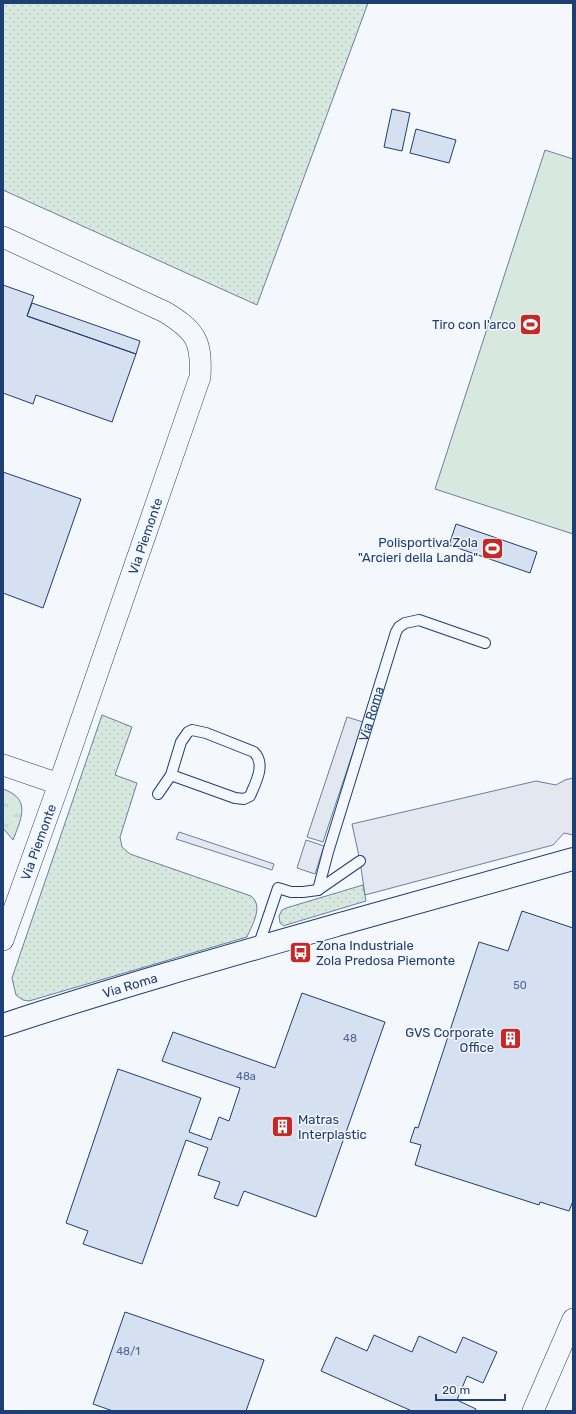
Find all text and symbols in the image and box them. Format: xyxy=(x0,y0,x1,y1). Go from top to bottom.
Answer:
sports icon: Tiro con l'arco xyxy=(518,311,544,337)
place label: Tiro con l'arco xyxy=(432,317,516,332)
street label: Via Piemonte xyxy=(125,496,166,576)
place label: Polisportiva Zola "Arcieri della Landa" xyxy=(358,535,478,565)
sports icon: Polisportiva Zola "Arcieri della Landa" xyxy=(480,536,506,562)
street label: Via Roma xyxy=(356,685,387,743)
street label: Via Piemonte xyxy=(18,802,59,882)
place label: Zona Industriale Zola Predosa Piemonte xyxy=(316,938,455,968)
bus stop icon: Zona Industriale Zola Predosa Piemonte xyxy=(287,939,313,965)
street label: Via Roma xyxy=(101,970,159,1001)
house number: 50 xyxy=(513,979,527,992)
place label: GVS Corporate Office xyxy=(405,1025,494,1055)
building icon: GVS Corporate Office xyxy=(497,1026,523,1052)
house number: 48 xyxy=(343,1032,357,1045)
house number: 48a xyxy=(236,1070,256,1083)
place label: Matras Interplastic xyxy=(298,1112,367,1142)
building icon: Matras Interplastic xyxy=(269,1113,295,1139)
house number: 48/1 xyxy=(116,1345,140,1358)
scale bar xyxy=(436,1376,505,1402)
text: 20 m xyxy=(442,1383,470,1397)

